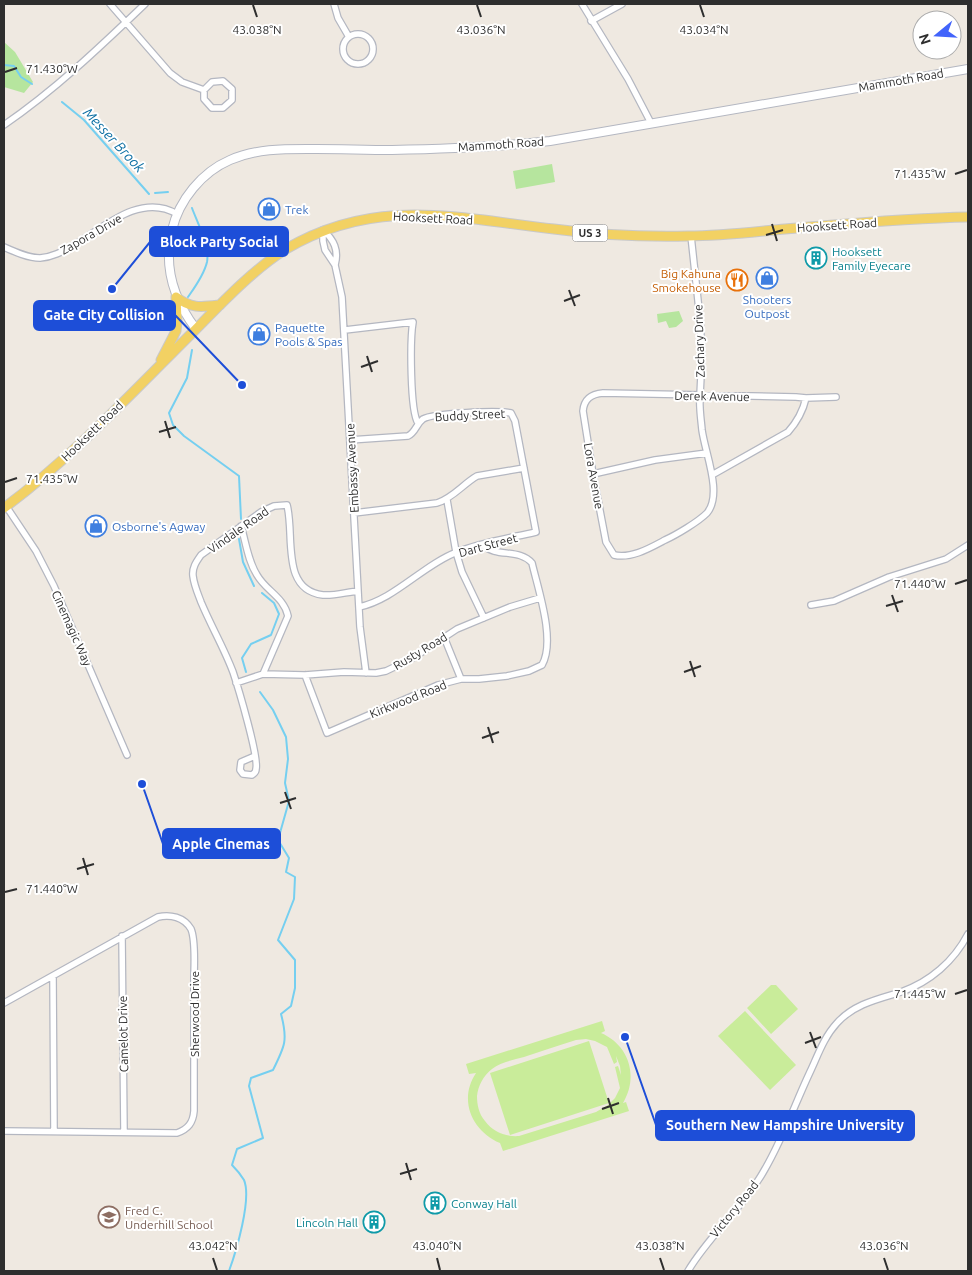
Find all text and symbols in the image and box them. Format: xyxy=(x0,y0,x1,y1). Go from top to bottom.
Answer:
north arrow xyxy=(912,10,962,60)
text: 43.038°N xyxy=(232,23,282,36)
text: 43.036°N xyxy=(456,23,506,36)
text: 43.034°N xyxy=(679,23,729,36)
text: N xyxy=(915,32,934,46)
text: 71.430°W xyxy=(26,62,78,75)
street label: Mammoth Road xyxy=(857,66,945,94)
water label: Messer Brook xyxy=(80,104,149,176)
street label: Mammoth Road xyxy=(457,135,545,153)
text: 71.435°W xyxy=(894,167,946,180)
shop icon: Trek xyxy=(257,197,281,221)
place label: Trek xyxy=(285,203,308,216)
street label: Hooksett Road xyxy=(393,209,473,227)
street label: Zapora Drive xyxy=(58,211,124,257)
street label: Hooksett Road xyxy=(797,216,877,234)
road number: US 3 xyxy=(572,224,608,242)
callout: Block Party Social xyxy=(150,227,288,256)
text: Block Party Social xyxy=(160,234,278,250)
place label: Hooksett Family Eyecare xyxy=(832,245,911,272)
building icon: Hooksett Family Eyecare xyxy=(804,246,828,270)
shop icon: Shooters Outpost xyxy=(755,266,779,290)
place label: Big Kahuna Smokehouse xyxy=(652,267,721,294)
restaurant icon: Big Kahuna Smokehouse xyxy=(725,268,749,292)
place label: Shooters Outpost xyxy=(743,293,791,320)
callout: Gate City Collision xyxy=(34,301,175,330)
street label: Zachary Drive xyxy=(691,304,707,378)
text: Gate City Collision xyxy=(44,307,164,323)
place label: Paquette Pools & Spas xyxy=(275,321,342,348)
shop icon: Paquette Pools & Spas xyxy=(247,322,271,346)
street label: Derek Avenue xyxy=(674,389,750,403)
street label: Hooksett Road xyxy=(59,398,125,464)
street label: Buddy Street xyxy=(434,407,506,423)
street label: Embassy Avenue xyxy=(343,423,361,513)
street label: Lora Avenue xyxy=(582,442,606,510)
text: 71.435°W xyxy=(26,472,78,485)
street label: Vindale Road xyxy=(205,504,271,556)
shop icon: Osborne's Agway xyxy=(84,514,108,538)
place label: Osborne's Agway xyxy=(112,520,205,533)
street label: Dart Street xyxy=(457,531,519,559)
text: 71.440°W xyxy=(894,577,946,590)
street label: Cinemagic Way xyxy=(50,588,95,668)
street label: Rusty Road xyxy=(391,630,449,672)
street label: Kirkwood Road xyxy=(368,678,448,720)
callout: Apple Cinemas xyxy=(163,829,280,858)
text: Apple Cinemas xyxy=(172,836,270,852)
text: 71.440°W xyxy=(26,882,78,895)
street label: Sherwood Drive xyxy=(188,971,201,1057)
text: 71.445°W xyxy=(894,987,946,1000)
street label: Camelot Drive xyxy=(116,996,130,1072)
callout: Southern New Hampshire University xyxy=(656,1111,914,1140)
text: Southern New Hampshire University xyxy=(666,1117,904,1133)
street label: Victory Road xyxy=(707,1178,761,1240)
building icon: Conway Hall xyxy=(423,1191,447,1215)
place label: Conway Hall xyxy=(451,1197,517,1210)
place label: Fred C. Underhill School xyxy=(125,1204,213,1231)
school or university icon: Fred C. Underhill School xyxy=(97,1205,121,1229)
building icon: Lincoln Hall xyxy=(362,1210,386,1234)
place label: Lincoln Hall xyxy=(296,1216,358,1229)
text: 43.042°N xyxy=(188,1239,238,1252)
text: 43.040°N xyxy=(412,1239,462,1252)
text: 43.038°N xyxy=(635,1239,685,1252)
text: 43.036°N xyxy=(859,1239,909,1252)

